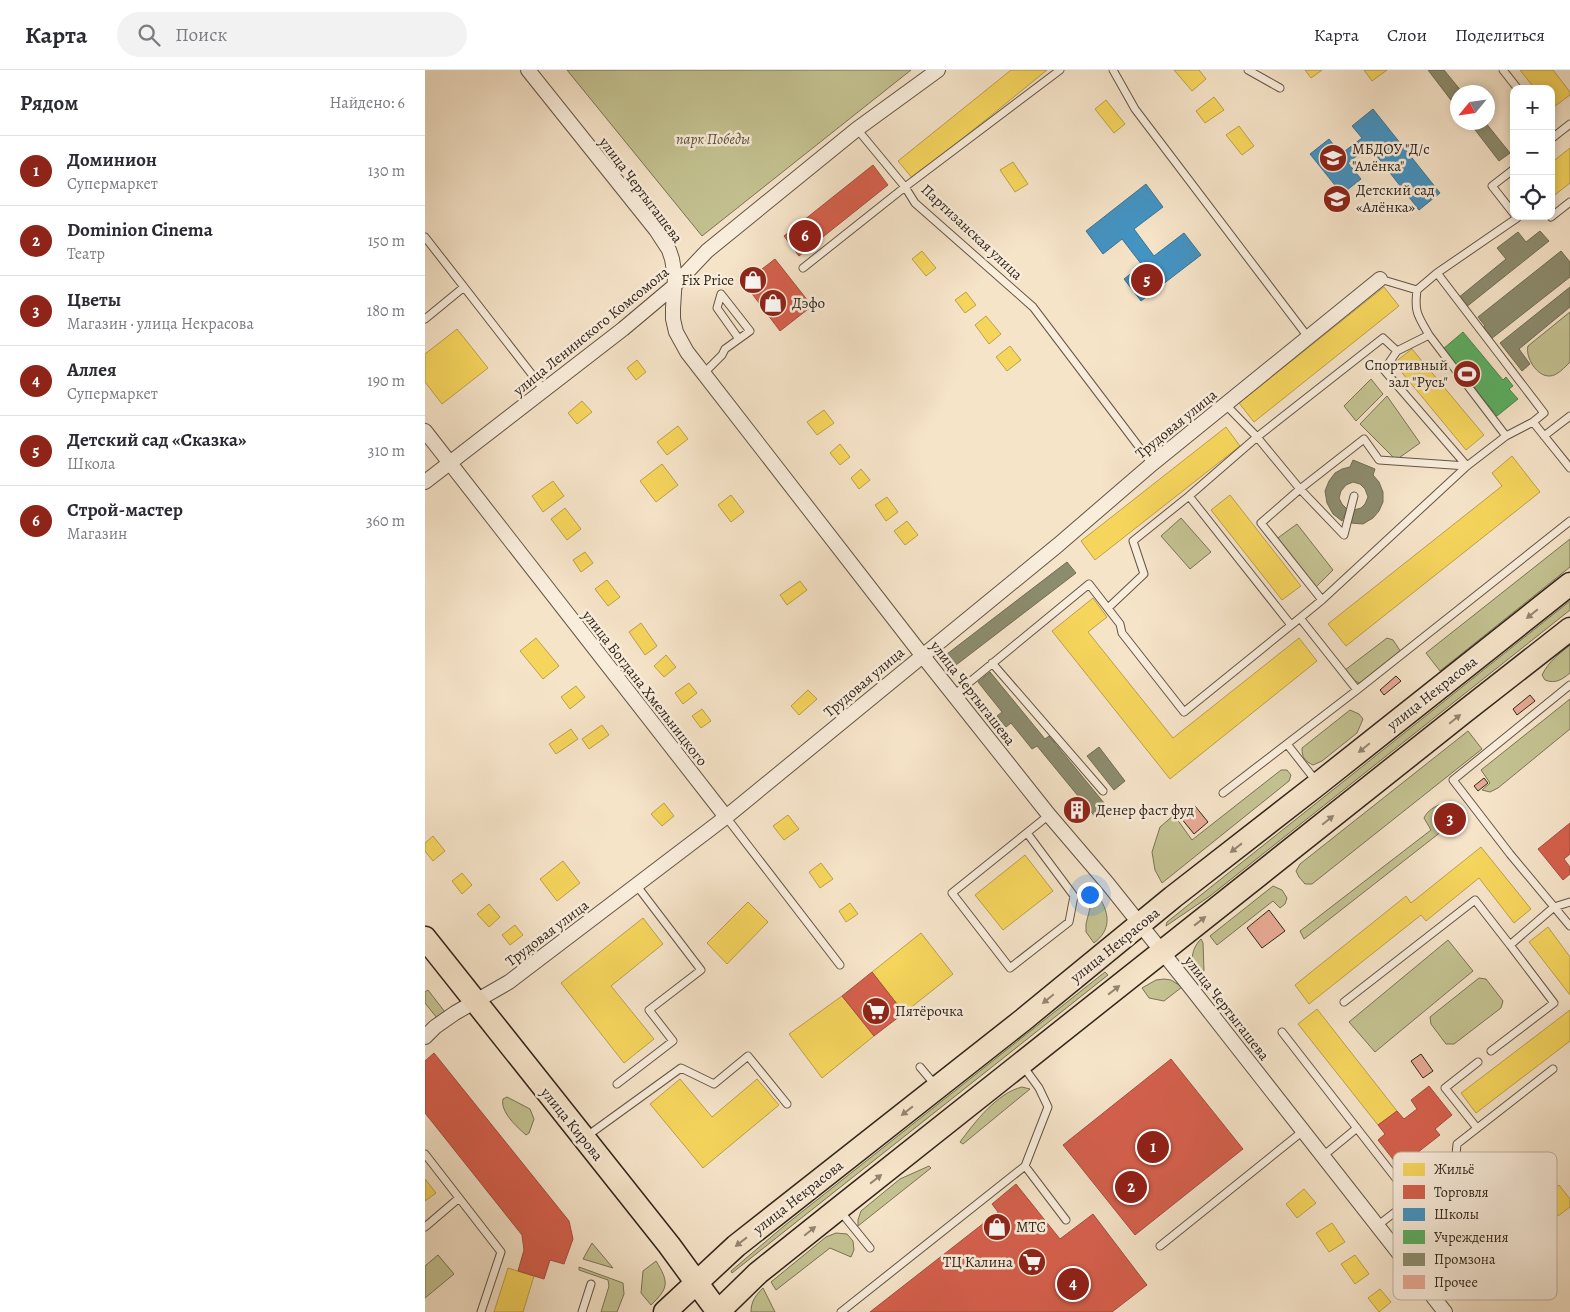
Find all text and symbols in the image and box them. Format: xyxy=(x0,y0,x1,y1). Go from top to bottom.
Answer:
search box xyxy=(117,12,467,57)
text: Карта xyxy=(25,19,87,51)
icon: search xyxy=(135,21,163,49)
text: Поиск xyxy=(175,22,227,48)
text: Карта xyxy=(1314,23,1359,47)
text: Слои xyxy=(1387,23,1427,47)
text: Поделиться xyxy=(1455,23,1545,47)
north arrow xyxy=(1450,85,1495,130)
map controls xyxy=(1510,85,1555,220)
button: + xyxy=(1510,85,1555,130)
text: Рядом xyxy=(20,89,78,117)
text: Найдено: 6 xyxy=(330,92,405,114)
park label: парк Победы xyxy=(676,129,750,149)
button: − xyxy=(1510,130,1555,175)
street label: улица Чертыгашева xyxy=(594,132,687,247)
place label: МБДОУ "Д/с "Алёнка" xyxy=(1352,139,1430,176)
school or university icon: МБДОУ "Д/с "Алёнка" xyxy=(1318,143,1348,173)
text: Доминион xyxy=(67,147,157,173)
text: 1 xyxy=(33,160,39,182)
text: 130 m xyxy=(368,160,405,182)
text: Супермаркет xyxy=(67,173,158,195)
button: locate xyxy=(1510,175,1555,220)
street label: Партизанская улица xyxy=(917,180,1027,284)
place label: Детский сад «Алёнка» xyxy=(1356,180,1435,217)
school or university icon: Детский сад «Алёнка» xyxy=(1322,184,1352,214)
text: Dominion Cinema xyxy=(67,217,213,243)
pin: 6 xyxy=(789,217,821,255)
text: 2 xyxy=(32,230,40,252)
text: 150 m xyxy=(368,230,405,252)
text: Театр xyxy=(67,243,105,265)
pin: 5 xyxy=(1131,261,1163,299)
street label: улица Ленинского Комсомола xyxy=(508,262,673,401)
shop icon: Fix Price xyxy=(738,265,768,295)
place label: Fix Price xyxy=(681,270,734,290)
text: Цветы xyxy=(67,287,121,313)
shop icon: Дэфо xyxy=(758,288,788,318)
place label: Дэфо xyxy=(792,293,825,313)
text: 3 xyxy=(33,300,39,322)
text: 180 m xyxy=(367,300,405,322)
text: Магазин · улица Некрасова xyxy=(67,313,254,335)
place label: Спортивный зал "Русь" xyxy=(1365,355,1448,392)
text: Аллея xyxy=(67,357,117,383)
sports icon: Спортивный зал "Русь" xyxy=(1452,359,1482,389)
text: 4 xyxy=(32,370,40,392)
text: 190 m xyxy=(367,370,405,392)
text: Супермаркет xyxy=(67,383,158,405)
street label: Трудовая улица xyxy=(1131,385,1221,463)
text: Детский сад «Сказка» xyxy=(67,427,247,453)
text: 5 xyxy=(33,440,39,462)
text: 310 m xyxy=(368,440,405,462)
text: Школа xyxy=(67,453,115,475)
text: Строй-мастер xyxy=(67,497,183,523)
text: 6 xyxy=(32,510,40,532)
text: 360 m xyxy=(366,510,405,532)
text: Магазин xyxy=(67,523,127,545)
street label: улица Богдана Хмельницкого xyxy=(577,605,712,770)
one-way arrow xyxy=(1526,609,1539,620)
street label: улица Чертыгашева xyxy=(925,636,1020,750)
street label: Трудовая улица xyxy=(819,642,909,722)
street label: улица Некрасова xyxy=(1382,651,1481,735)
one-way arrow xyxy=(1448,713,1461,724)
one-way arrow xyxy=(1357,743,1370,754)
building icon: Денер фаст фуд xyxy=(1062,795,1092,825)
place label: Денер фаст фуд xyxy=(1096,800,1194,820)
pin: 3 xyxy=(1434,800,1466,838)
one-way arrow xyxy=(1321,815,1334,826)
one-way arrow xyxy=(1230,843,1243,854)
your location xyxy=(1077,882,1103,908)
street label: Трудовая улица xyxy=(501,895,593,971)
street label: улица Некрасова xyxy=(1065,903,1164,988)
one-way arrow xyxy=(1193,915,1206,926)
street label: улица Чертыгашева xyxy=(1179,951,1274,1065)
one-way arrow xyxy=(1107,984,1120,995)
one-way arrow xyxy=(1042,994,1055,1005)
supermarket icon: Пятёрочка xyxy=(861,996,891,1026)
place label: Пятёрочка xyxy=(895,1001,964,1021)
street label: улица Кирова xyxy=(536,1082,608,1165)
one-way arrow xyxy=(901,1106,914,1117)
pin: 1 xyxy=(1137,1128,1169,1166)
legend xyxy=(1393,1152,1557,1300)
street label: улица Некрасова xyxy=(748,1155,847,1239)
text: Жильё xyxy=(1434,1160,1474,1179)
pin: 2 xyxy=(1115,1168,1147,1206)
one-way arrow xyxy=(869,1173,882,1184)
text: Торговля xyxy=(1434,1183,1489,1202)
text: Школы xyxy=(1434,1205,1479,1224)
shop icon: МТС xyxy=(982,1212,1012,1242)
place label: МТС xyxy=(1016,1217,1046,1237)
one-way arrow xyxy=(803,1226,817,1236)
text: Учреждения xyxy=(1434,1228,1509,1247)
one-way arrow xyxy=(735,1236,748,1247)
supermarket icon: ТЦ Калина xyxy=(1017,1247,1047,1277)
text: Промзона xyxy=(1434,1250,1496,1269)
place label: ТЦ Калина xyxy=(943,1252,1013,1272)
pin: 4 xyxy=(1057,1265,1089,1303)
text: Прочее xyxy=(1434,1273,1478,1292)

